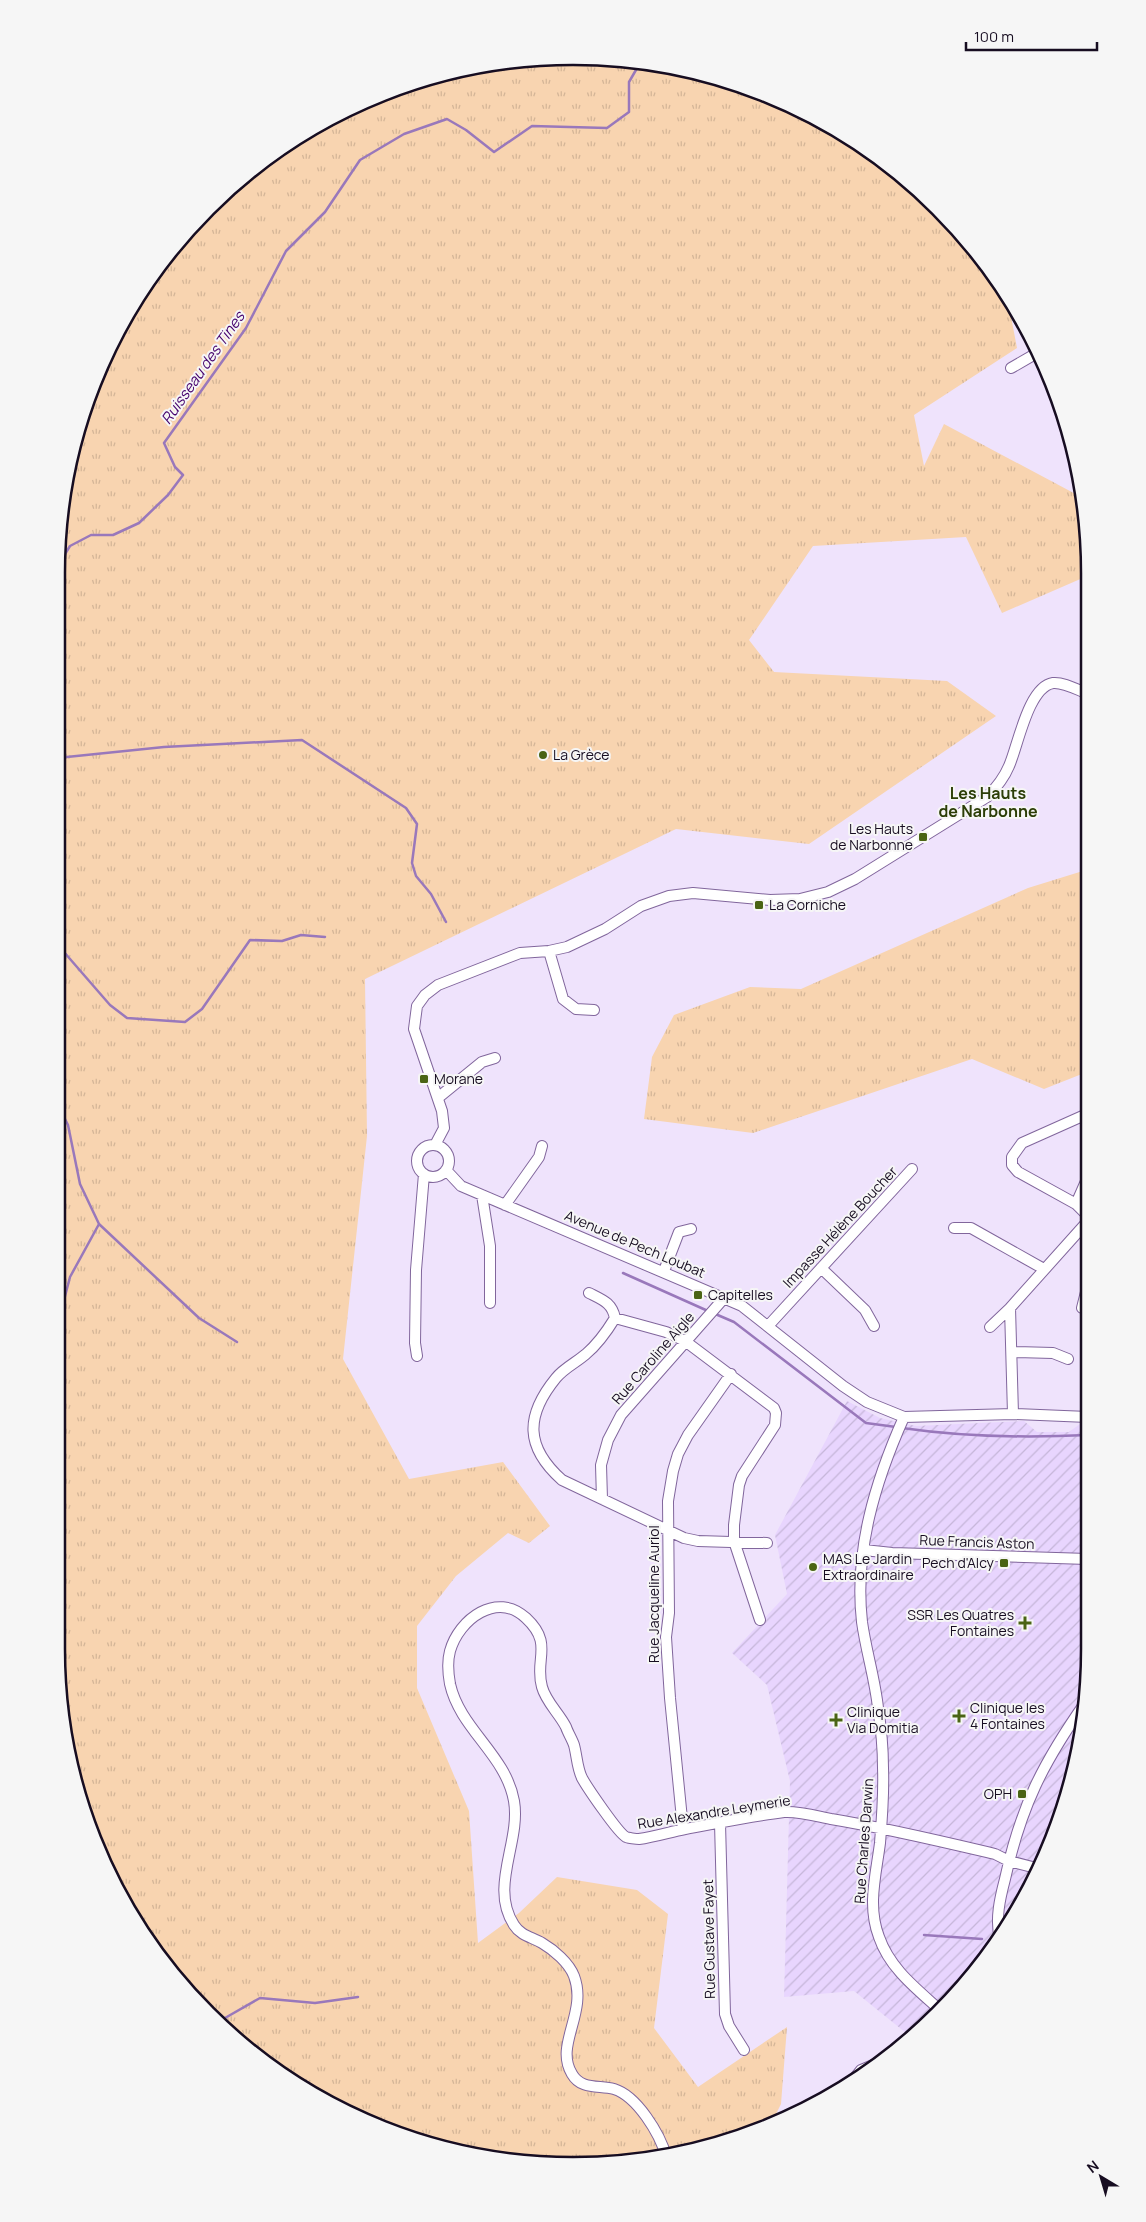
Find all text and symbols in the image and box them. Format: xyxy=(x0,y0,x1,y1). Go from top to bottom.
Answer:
scale bar xyxy=(966,20,1097,52)
text: 100 m xyxy=(974,26,1014,47)
water label: Ruisseau des Tines xyxy=(156,306,250,428)
place label: La Grèce xyxy=(553,745,610,764)
marker: La Grèce xyxy=(537,749,549,761)
district label: Les Hauts de Narbonne xyxy=(938,782,1038,822)
place label: Les Hauts de Narbonne xyxy=(830,819,913,854)
marker: Les Hauts de Narbonne xyxy=(917,831,929,843)
place label: La Corniche xyxy=(769,895,846,914)
marker: La Corniche xyxy=(753,899,765,911)
place label: Morane xyxy=(434,1069,483,1088)
marker: Morane xyxy=(418,1073,430,1085)
street label: Impasse Hélène Boucher xyxy=(778,1162,901,1292)
street label: Avenue de Pech Loubat xyxy=(562,1205,709,1282)
place label: Capitelles xyxy=(708,1285,773,1304)
marker: Capitelles xyxy=(692,1289,704,1301)
street label: Rue Caroline Aigle xyxy=(607,1307,698,1408)
street label: Rue Jacqueline Auriol xyxy=(644,1525,663,1663)
street label: Rue Francis Aston xyxy=(919,1530,1035,1553)
place label: MAS Le Jardin Extraordinaire xyxy=(823,1549,914,1584)
place label: Pech d'Alcy xyxy=(922,1553,995,1572)
marker: Pech d'Alcy xyxy=(998,1557,1010,1569)
marker: MAS Le Jardin Extraordinaire xyxy=(807,1561,819,1573)
place label: SSR Les Quatres Fontaines xyxy=(907,1605,1014,1640)
marker: SSR Les Quatres Fontaines xyxy=(1018,1616,1032,1630)
place label: Clinique les 4 Fontaines xyxy=(970,1698,1045,1733)
place label: Clinique Via Domitia xyxy=(847,1702,919,1737)
marker: Clinique les 4 Fontaines xyxy=(952,1709,966,1723)
marker: Clinique Via Domitia xyxy=(829,1713,843,1727)
street label: Rue Charles Darwin xyxy=(850,1778,877,1904)
place label: OPH xyxy=(984,1784,1012,1803)
marker: OPH xyxy=(1016,1788,1028,1800)
street label: Rue Alexandre Leymerie xyxy=(636,1790,792,1833)
street label: Rue Gustave Fayet xyxy=(698,1879,719,1999)
north arrow xyxy=(1076,2152,1126,2202)
text: N xyxy=(1083,2156,1103,2177)

